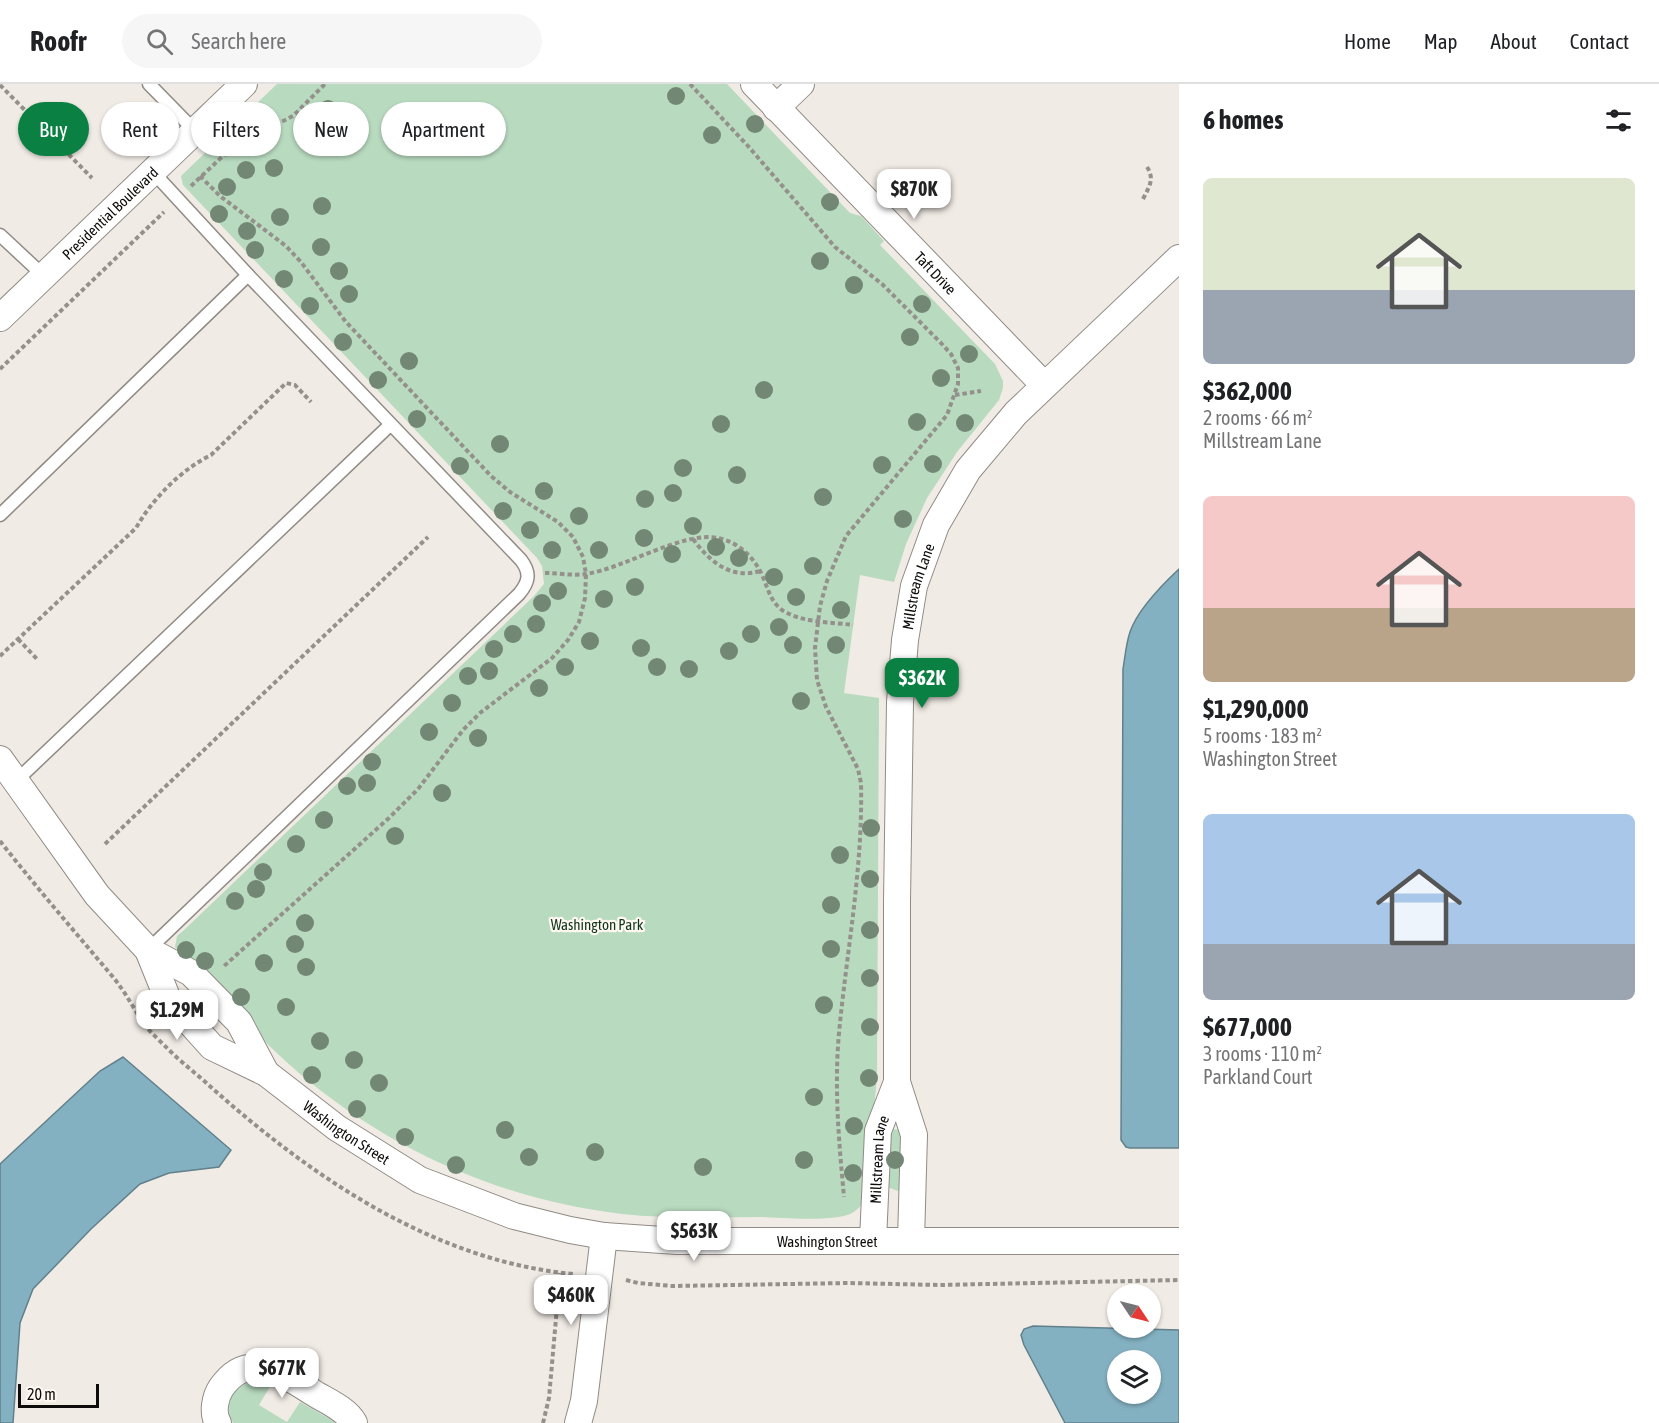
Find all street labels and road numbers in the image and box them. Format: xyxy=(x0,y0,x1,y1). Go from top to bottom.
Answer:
street label: Presidential Boulevard xyxy=(58,163,161,262)
street label: Taft Drive xyxy=(912,248,960,298)
street label: Millstream Lane xyxy=(898,541,937,631)
street label: Washington Street xyxy=(300,1097,393,1167)
street label: Millstream Lane xyxy=(866,1112,892,1204)
street label: Washington Street xyxy=(777,1233,878,1250)

